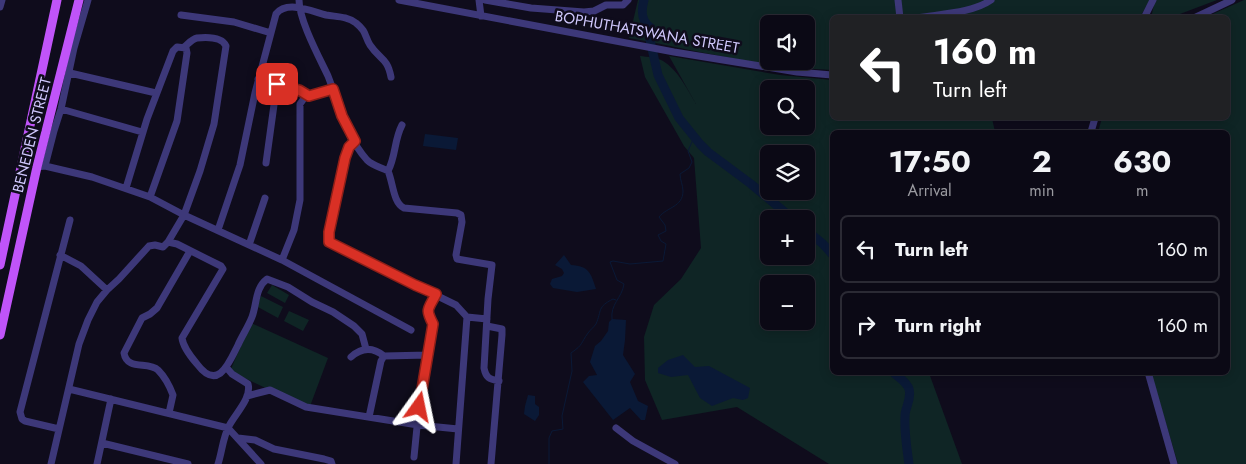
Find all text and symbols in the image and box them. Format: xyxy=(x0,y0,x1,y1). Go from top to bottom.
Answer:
street label: BOPHUTHATSWANA STREET xyxy=(553,5,741,59)
map controls xyxy=(760,15,815,330)
button: sound xyxy=(760,15,815,70)
text: 160 m xyxy=(933,27,1037,77)
icon: left xyxy=(850,35,915,100)
pin xyxy=(256,63,298,105)
icon: arrive xyxy=(263,70,291,98)
text: Turn left xyxy=(933,73,1007,105)
street label: BENEDEN STREET xyxy=(7,75,57,195)
button: search xyxy=(760,80,815,135)
text: 17:50 xyxy=(889,140,971,183)
text: 2 xyxy=(1032,140,1052,183)
text: 630 xyxy=(1113,140,1171,183)
button: layers xyxy=(760,145,815,200)
text: Arrival xyxy=(908,179,952,202)
text: min xyxy=(1029,179,1054,202)
text: m xyxy=(1136,179,1148,202)
button: + xyxy=(760,210,815,265)
icon: left xyxy=(852,235,880,263)
text: Turn left xyxy=(895,236,968,263)
text: 160 m xyxy=(1157,236,1208,263)
button: − xyxy=(760,275,815,330)
icon: right xyxy=(852,311,880,339)
text: Turn right xyxy=(895,312,981,339)
text: 160 m xyxy=(1157,312,1208,339)
position arrow xyxy=(392,380,444,432)

